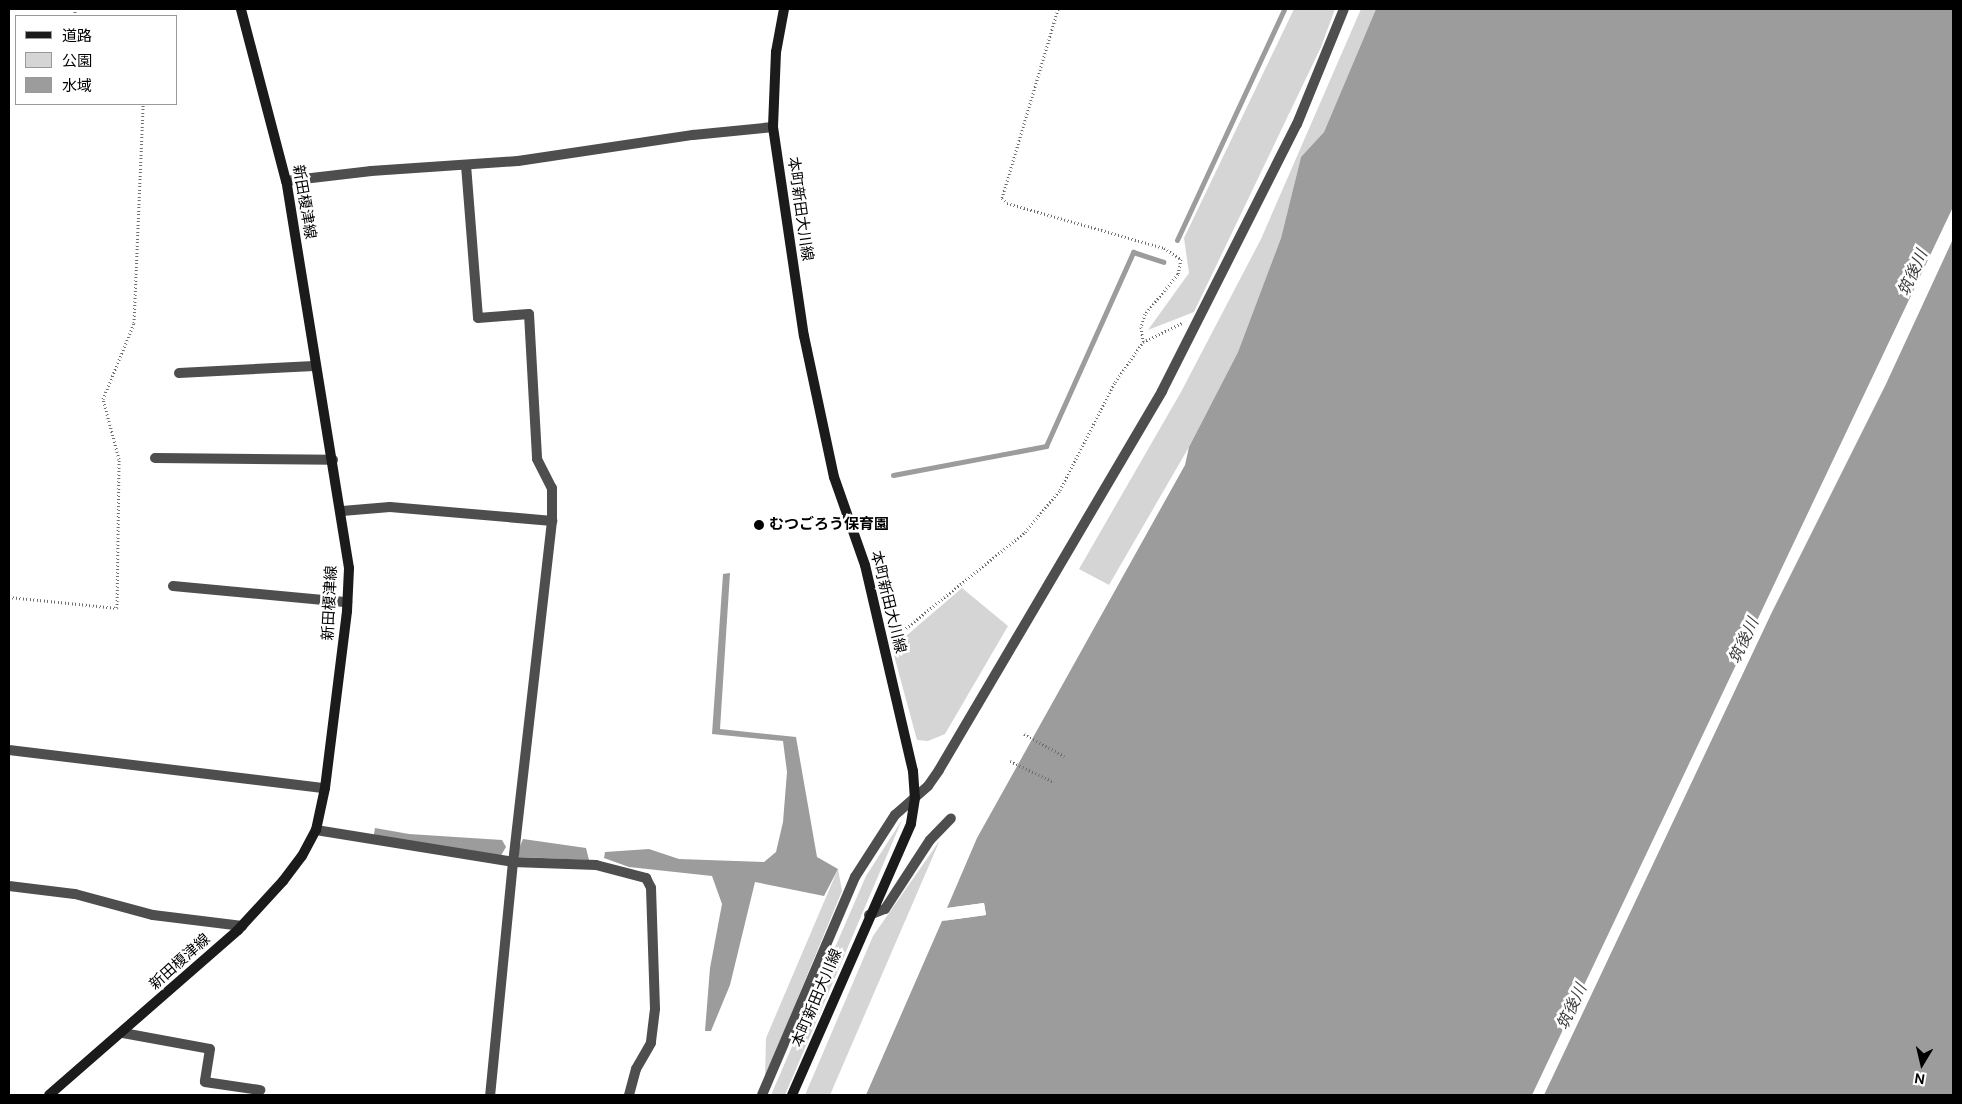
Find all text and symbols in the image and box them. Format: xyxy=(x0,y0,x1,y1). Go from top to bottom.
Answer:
legend xyxy=(15,15,178,105)
text: 道路 xyxy=(62,26,92,46)
text: 公園 xyxy=(62,51,92,71)
text: 水域 xyxy=(62,76,92,96)
street label: 本町新田大川線 xyxy=(784,156,816,262)
street label: 新田榎津線 xyxy=(289,164,319,240)
water label: 筑後川 xyxy=(1894,247,1932,299)
place label: むつごろう保育園 xyxy=(769,516,889,534)
marker: むつごろう保育園 xyxy=(753,519,765,531)
street label: 本町新田大川線 xyxy=(867,549,909,655)
street label: 新田榎津線 xyxy=(319,565,341,641)
water label: 筑後川 xyxy=(1725,615,1763,667)
street label: 新田榎津線 xyxy=(146,930,214,994)
street label: 本町新田大川線 xyxy=(788,946,846,1050)
water label: 筑後川 xyxy=(1553,981,1591,1033)
north arrow xyxy=(1897,1039,1947,1089)
text: N xyxy=(1913,1069,1926,1089)

